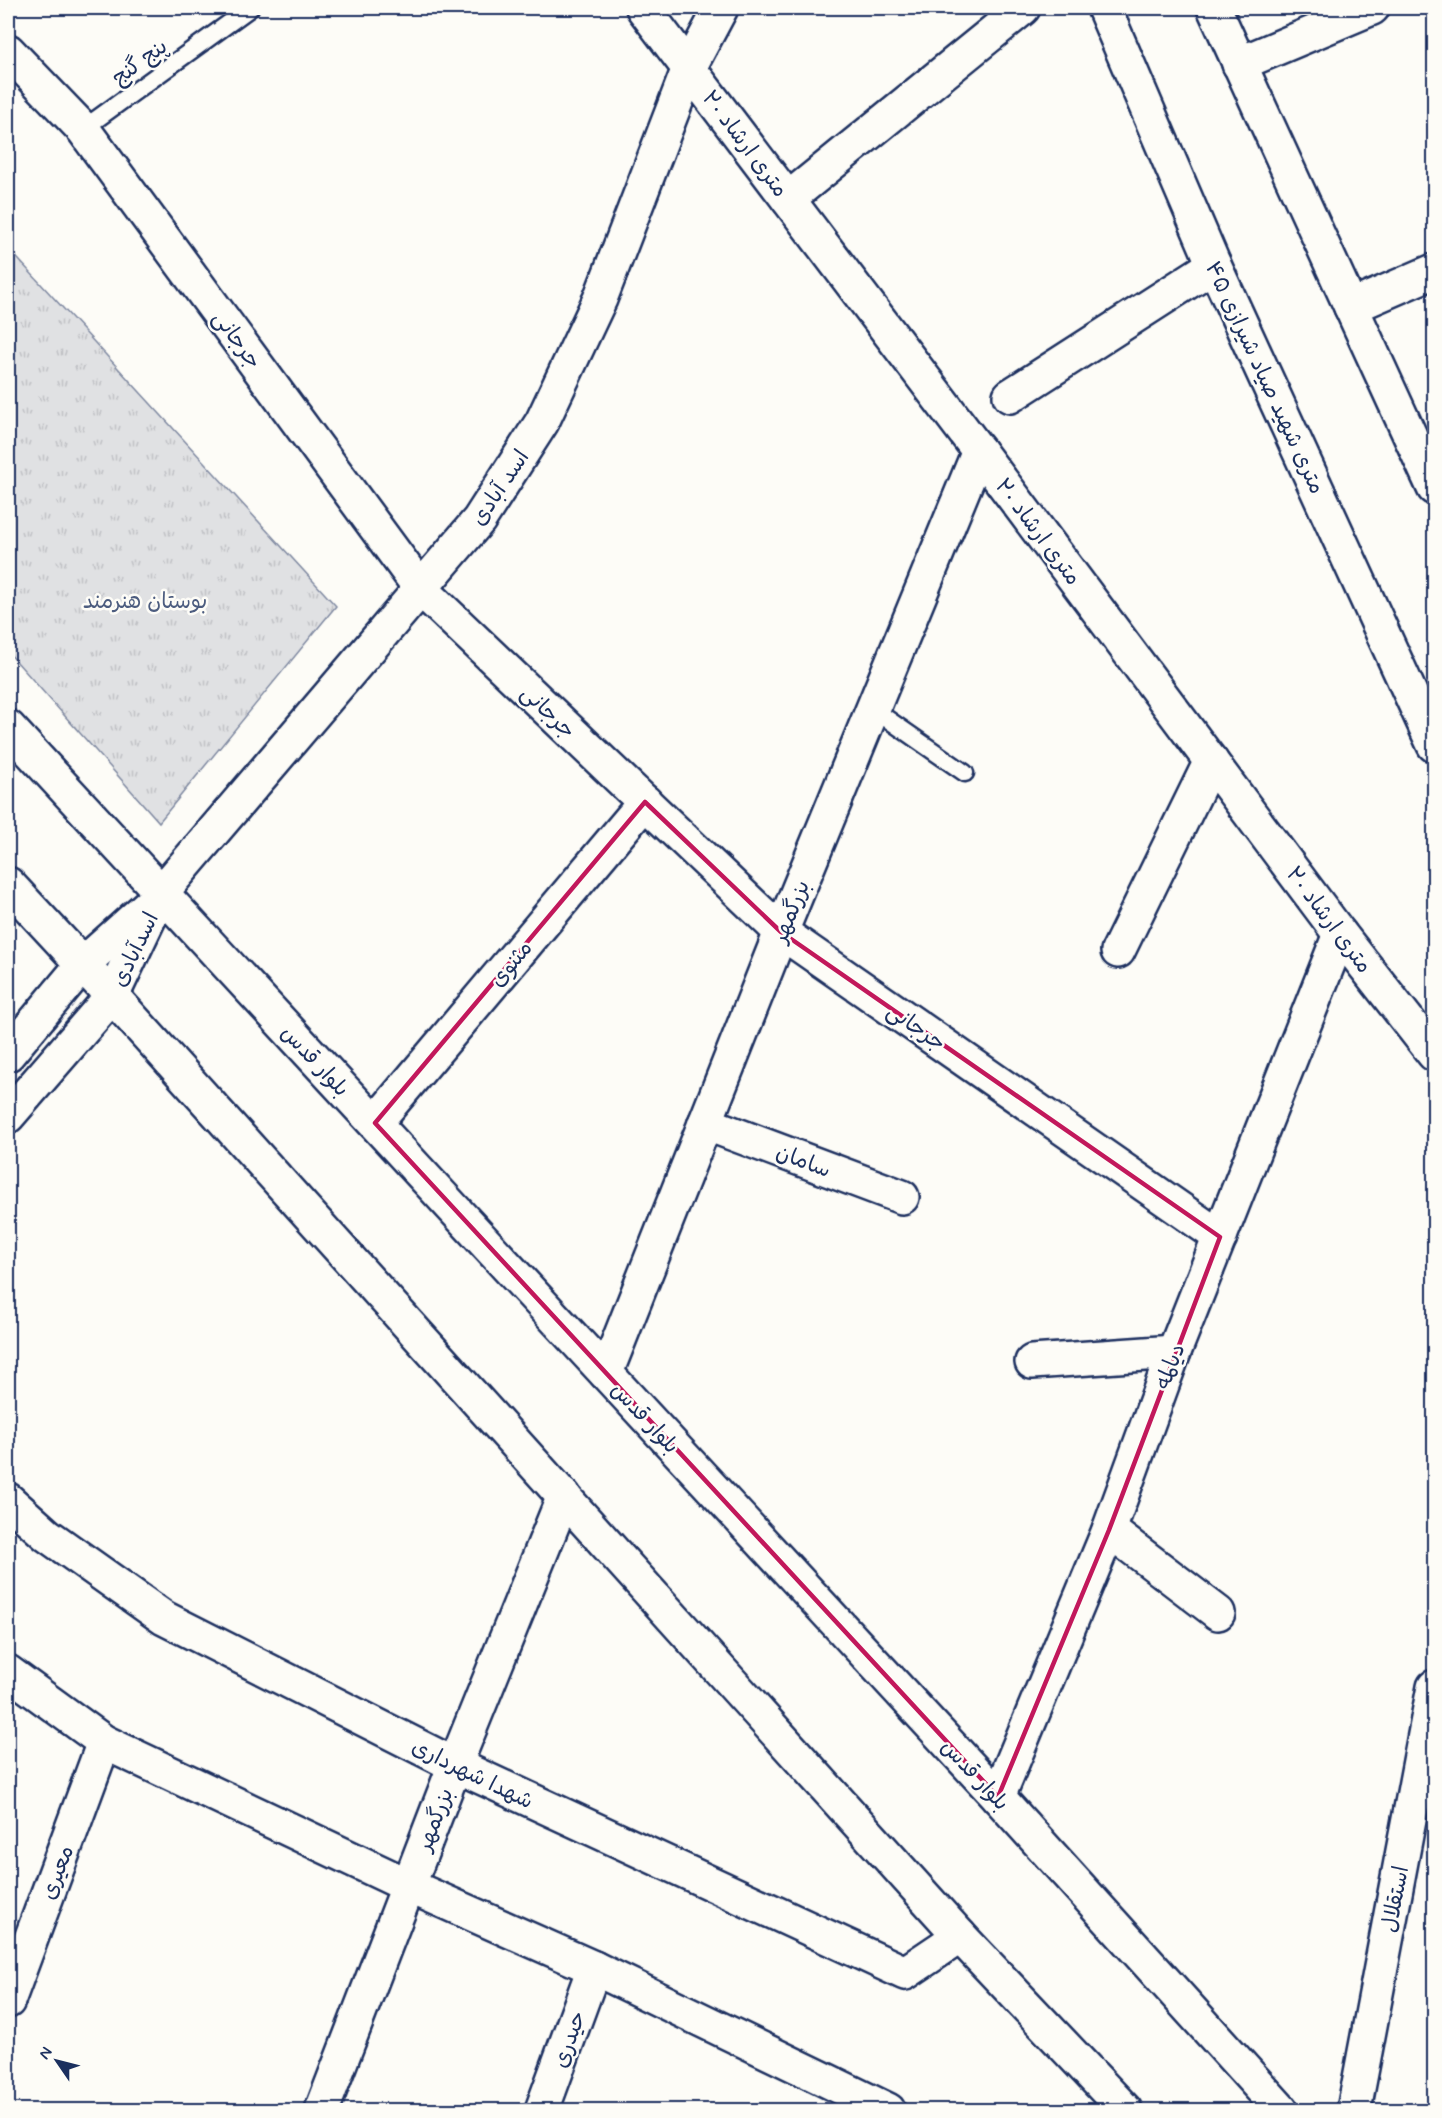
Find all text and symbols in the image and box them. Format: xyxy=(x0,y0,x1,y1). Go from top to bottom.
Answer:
street label: پنج گنج xyxy=(107,33,174,92)
street label: ۲۰ متری ارشاد xyxy=(695,85,794,203)
street label: ۴۵ متری شهید صیاد شیرازی xyxy=(1198,257,1330,499)
street label: جرجانی xyxy=(206,305,267,375)
street label: اسد آبادی xyxy=(465,445,536,531)
street label: ۲۰ متری ارشاد xyxy=(988,473,1087,591)
park label: بوستان هنرمند xyxy=(83,588,207,616)
street label: جرجانی xyxy=(514,680,581,745)
street label: ۲۰ متری ارشاد xyxy=(1279,861,1378,979)
street label: بزرگمهر xyxy=(766,876,817,949)
street label: اسدآبادی xyxy=(106,908,166,992)
street label: مثنوی xyxy=(484,935,539,993)
street label: جرجانی xyxy=(881,997,951,1058)
street label: بلوار قدس xyxy=(274,1020,355,1103)
street label: سامان xyxy=(772,1139,835,1185)
street label: دیالمه xyxy=(1149,1340,1192,1394)
street label: بلوار قدس xyxy=(604,1377,685,1460)
street label: شهدا شهرداری xyxy=(407,1733,537,1816)
street label: بلوار قدس xyxy=(934,1734,1015,1817)
street label: بزرگمهر xyxy=(410,1784,461,1857)
street label: معیری xyxy=(35,1842,81,1904)
street label: استقلال xyxy=(1376,1864,1416,1935)
street label: حیدری xyxy=(547,2007,593,2072)
north arrow xyxy=(27,2031,87,2091)
text: N xyxy=(34,2043,58,2064)

